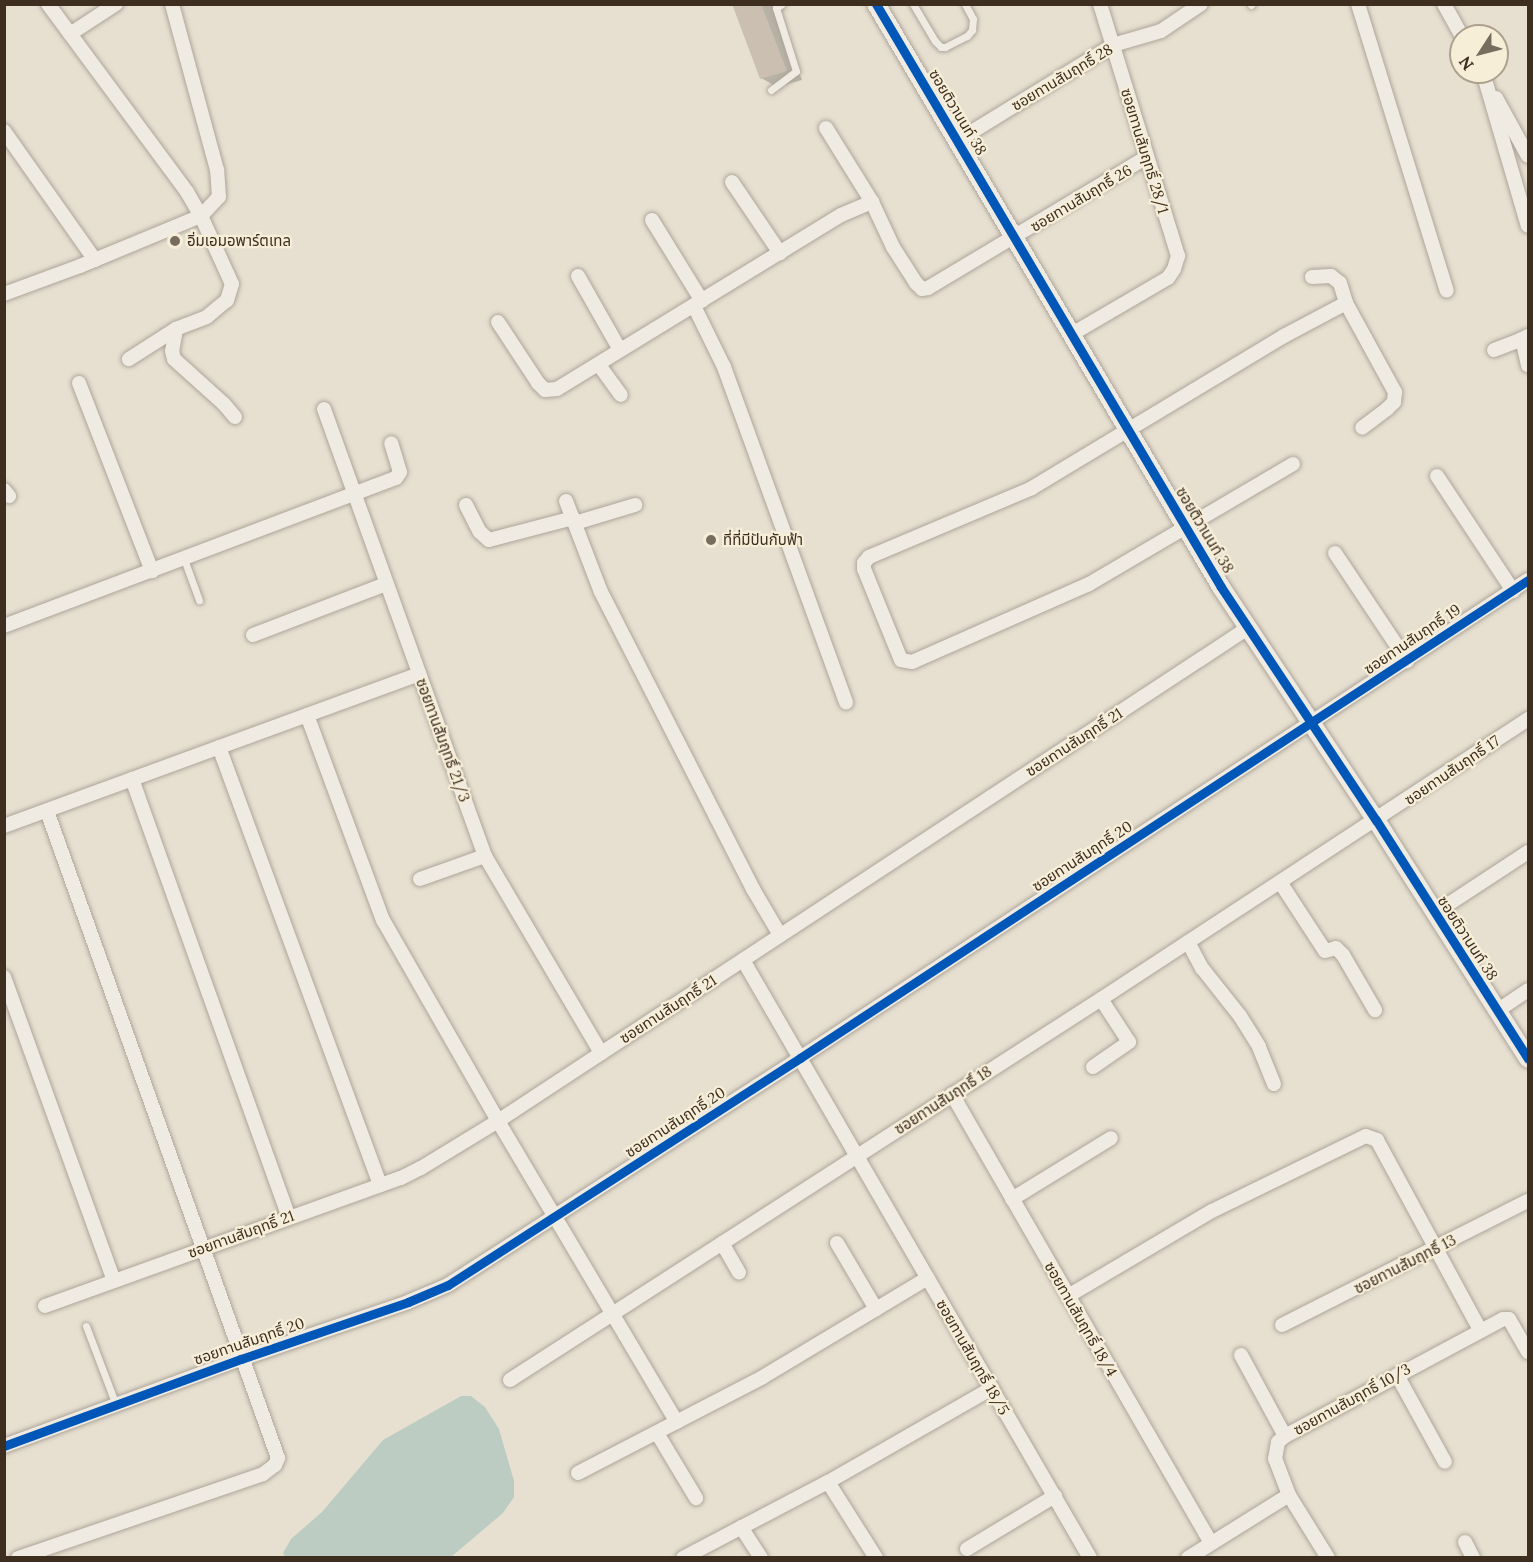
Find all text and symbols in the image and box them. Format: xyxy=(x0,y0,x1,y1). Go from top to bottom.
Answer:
north arrow xyxy=(1449,24,1509,84)
street label: ซอยทานสัมฤทธิ์ 28 xyxy=(1008,40,1116,114)
text: N xyxy=(1454,53,1478,74)
street label: ซอยติวานนท์ 38 xyxy=(925,66,991,158)
street label: ซอยทานสัมฤทธิ์ 28/1 xyxy=(1117,86,1173,216)
street label: ซอยทานสัมฤทธิ์ 26 xyxy=(1027,161,1135,235)
place label: อิ่มเอมอพาร์ตเทล xyxy=(187,232,291,250)
marker: อิ่มเอมอพาร์ตเทล xyxy=(168,234,182,248)
street label: ซอยติวานนท์ 38 xyxy=(1172,484,1238,576)
place label: ที่ที่มีปันกับฟ้า xyxy=(723,531,803,549)
marker: ที่ที่มีปันกับฟ้า xyxy=(704,533,718,547)
street label: ซอยทานสัมฤทธิ์ 19 xyxy=(1360,600,1464,678)
street label: ซอยทานสัมฤทธิ์ 21/3 xyxy=(412,676,474,804)
street label: ซอยทานสัมฤทธิ์ 21 xyxy=(1022,704,1126,780)
street label: ซอยทานสัมฤทธิ์ 17 xyxy=(1401,732,1503,808)
street label: ซอยทานสัมฤทธิ์ 20 xyxy=(1029,817,1135,895)
street label: ซอยติวานนท์ 38 xyxy=(1434,892,1502,984)
street label: ซอยทานสัมฤทธิ์ 21 xyxy=(616,971,720,1047)
street label: ซอยทานสัมฤทธิ์ 18 xyxy=(891,1062,995,1138)
street label: ซอยทานสัมฤทธิ์ 20 xyxy=(622,1083,728,1161)
street label: ซอยทานสัมฤทธิ์ 21 xyxy=(185,1206,297,1262)
street label: ซอยทานสัมฤทธิ์ 13 xyxy=(1351,1231,1459,1297)
street label: ซอยทานสัมฤทธิ์ 18/4 xyxy=(1041,1258,1121,1380)
street label: ซอยทานสัมฤทธิ์ 18/5 xyxy=(933,1296,1013,1418)
street label: ซอยทานสัมฤทธิ์ 20 xyxy=(191,1314,307,1368)
street label: ซอยทานสัมฤทธิ์ 10/3 xyxy=(1290,1359,1414,1439)

